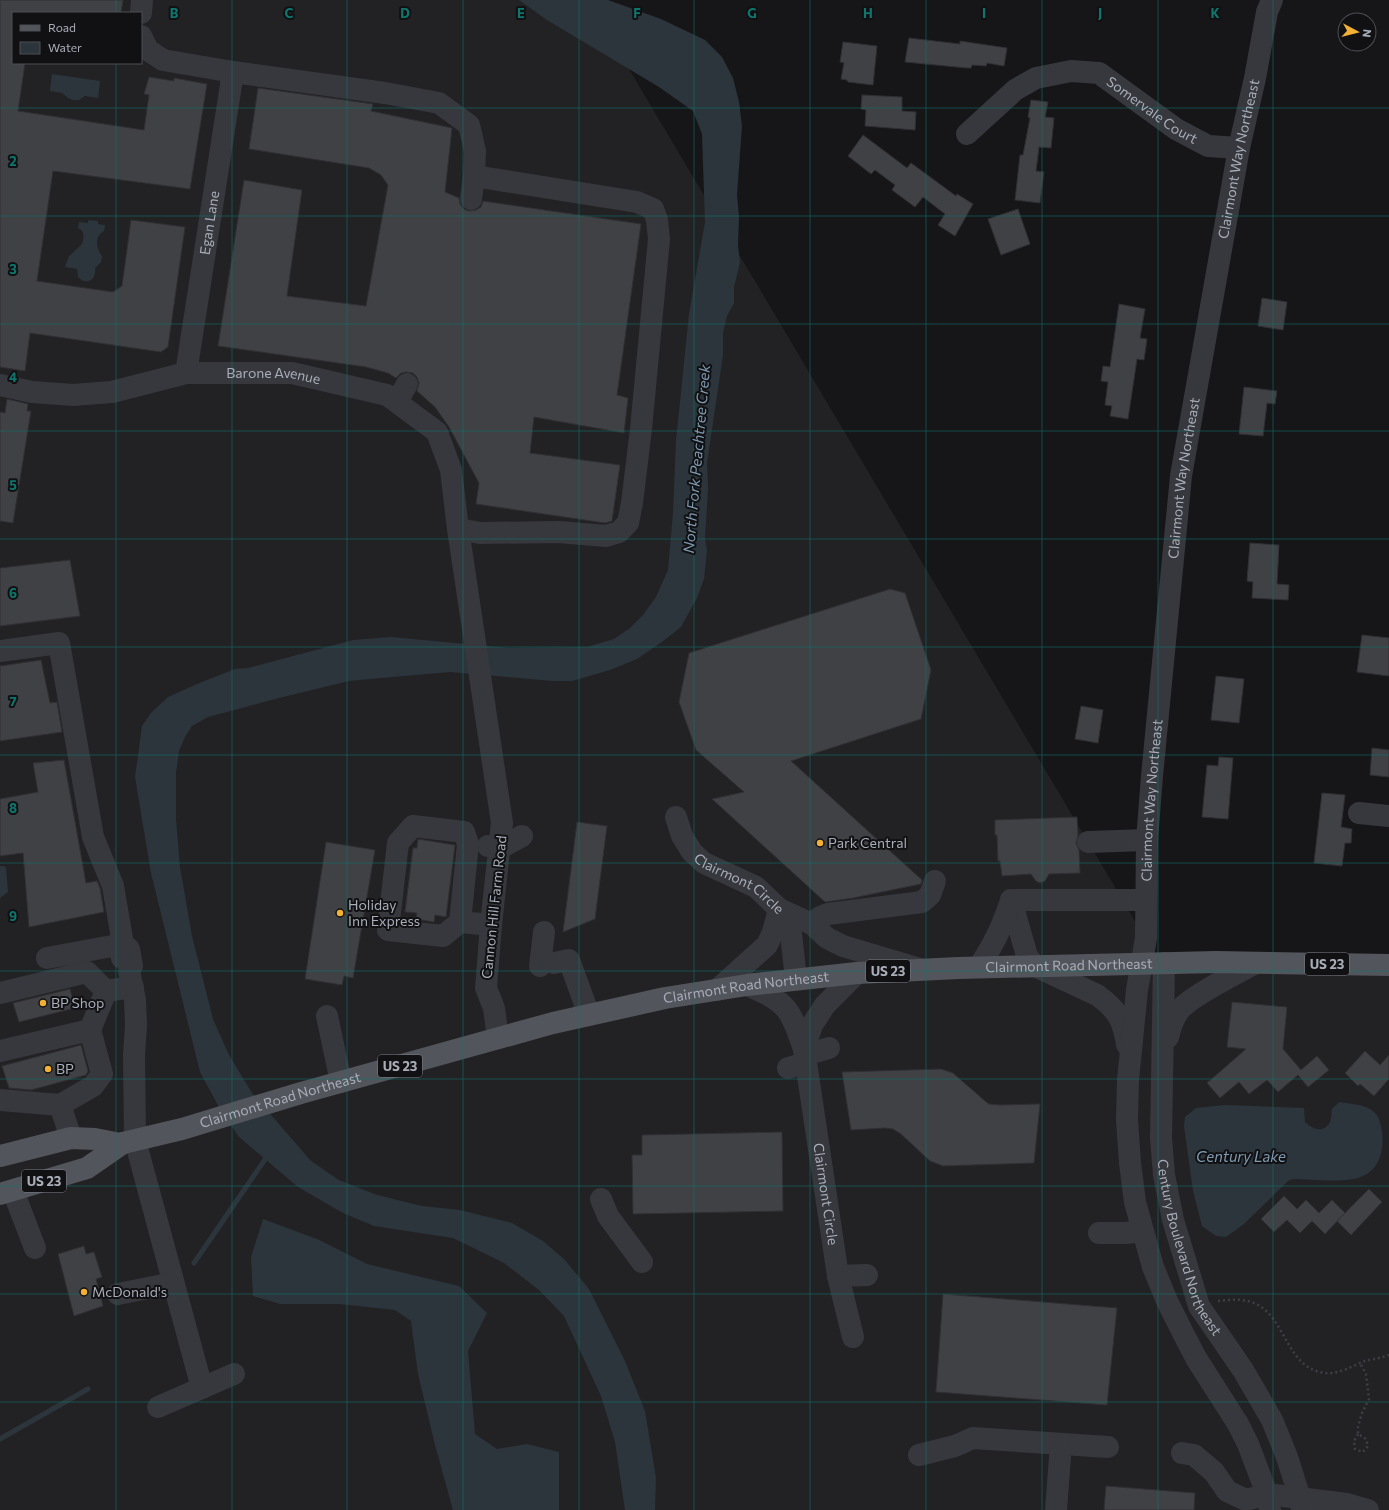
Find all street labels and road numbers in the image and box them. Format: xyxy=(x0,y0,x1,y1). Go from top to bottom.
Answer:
street label: Somervale Court xyxy=(1104,72,1201,147)
street label: Clairmont Way Northeast xyxy=(1214,77,1263,240)
street label: Egan Lane xyxy=(196,190,222,256)
street label: Barone Avenue xyxy=(226,364,322,387)
street label: Clairmont Way Northeast xyxy=(1164,396,1203,559)
street label: Clairmont Way Northeast xyxy=(1138,718,1165,882)
street label: Cannon Hill Farm Road xyxy=(478,834,509,980)
street label: Clairmont Circle xyxy=(691,849,788,917)
road number: US 23 xyxy=(1305,953,1349,975)
street label: Clairmont Road Northeast xyxy=(985,954,1153,975)
road number: US 23 xyxy=(866,960,910,982)
street label: Clairmont Road Northeast xyxy=(662,967,830,1006)
road number: US 23 xyxy=(378,1055,422,1077)
street label: Clairmont Road Northeast xyxy=(197,1068,363,1131)
street label: Clairmont Circle xyxy=(810,1142,842,1246)
street label: Century Boulevard Northeast xyxy=(1155,1158,1226,1339)
road number: US 23 xyxy=(22,1170,66,1192)

